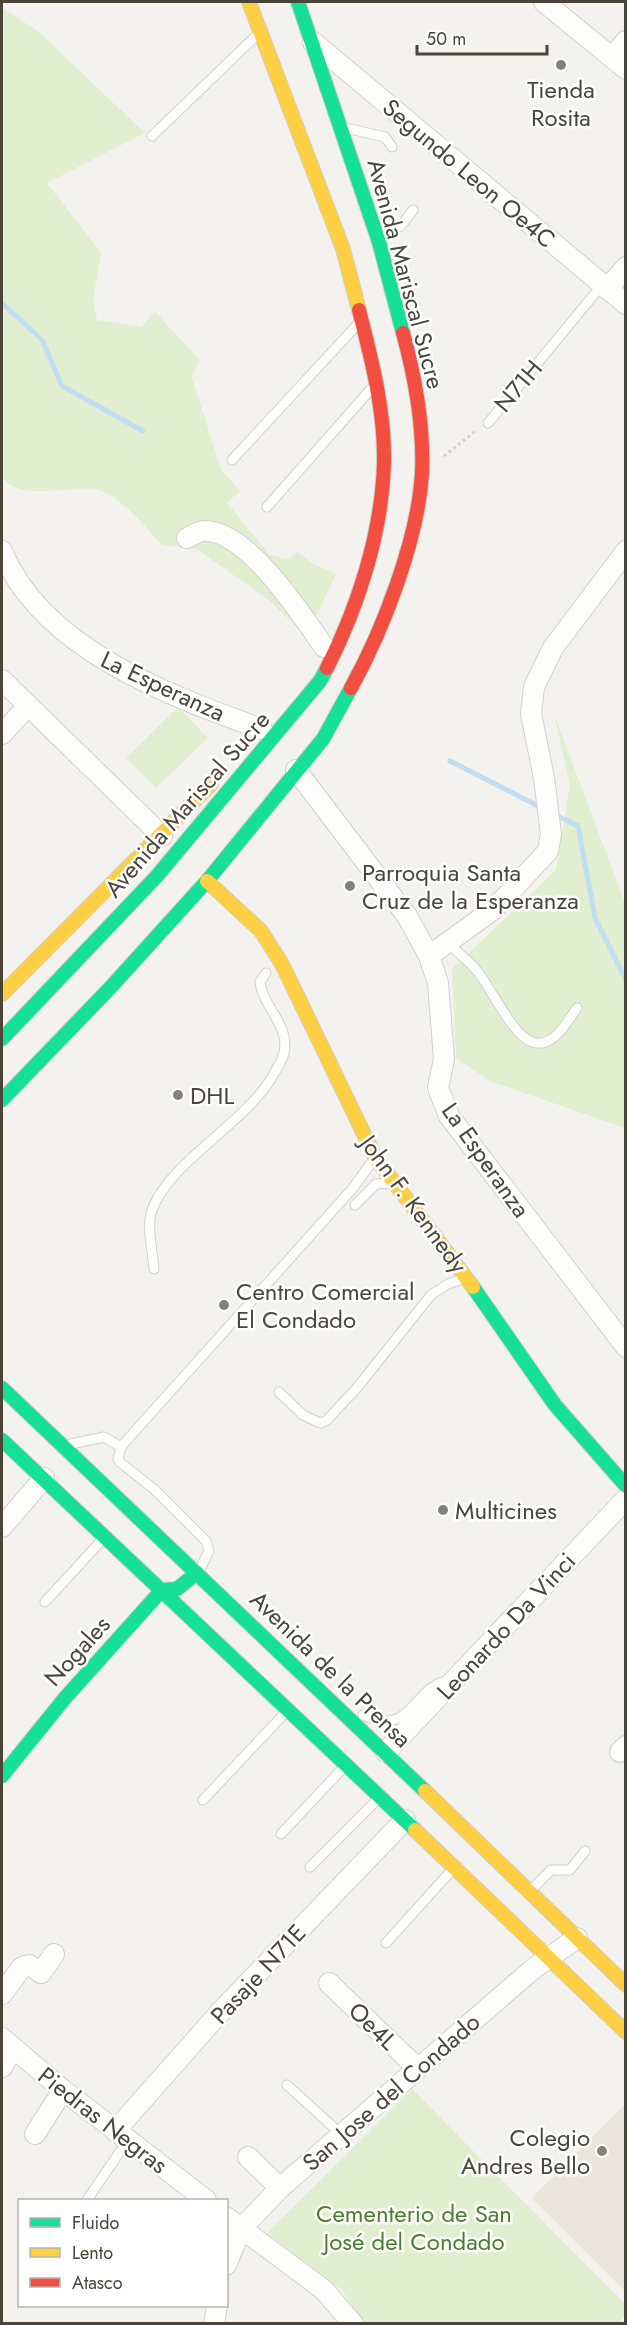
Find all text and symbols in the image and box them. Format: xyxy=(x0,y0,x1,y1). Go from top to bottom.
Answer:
scale bar xyxy=(417,18,548,56)
text: 50 m xyxy=(426,26,466,52)
marker: Tienda Rosita xyxy=(554,58,568,72)
place label: Tienda Rosita xyxy=(527,72,595,135)
street label: Segundo Leon Oe4C xyxy=(375,90,563,256)
street label: Avenida Mariscal Sucre xyxy=(358,155,454,393)
street label: N71H xyxy=(486,352,550,420)
street label: La Esperanza xyxy=(95,642,231,730)
street label: Avenida Mariscal Sucre xyxy=(96,703,278,905)
place label: Parroquia Santa Cruz de la Esperanza xyxy=(362,855,579,918)
marker: Parroquia Santa Cruz de la Esperanza xyxy=(343,879,357,893)
place label: DHL xyxy=(190,1078,234,1113)
marker: DHL xyxy=(171,1088,185,1102)
street label: La Esperanza xyxy=(433,1095,539,1225)
street label: John F. Kennedy xyxy=(350,1125,476,1281)
place label: Centro Comercial El Condado xyxy=(236,1274,415,1337)
marker: Centro Comercial El Condado xyxy=(217,1298,231,1312)
place label: Multicines xyxy=(455,1493,557,1528)
marker: Multicines xyxy=(436,1503,450,1517)
street label: Leonardo Da Vinci xyxy=(428,1545,584,1707)
street label: Avenida de la Prensa xyxy=(242,1583,420,1755)
street label: Nogales xyxy=(36,1608,118,1694)
street label: Pasaje N71E xyxy=(202,1916,314,2032)
street label: Oe4L xyxy=(341,1994,405,2058)
street label: San Jose del Condado xyxy=(294,2005,488,2179)
street label: Piedras Negras xyxy=(31,2058,175,2182)
place label: Colegio Andres Bello xyxy=(461,2120,590,2183)
marker: Colegio Andres Bello xyxy=(595,2144,609,2158)
park label: Cementerio de San José del Condado xyxy=(316,2196,512,2259)
legend xyxy=(18,2199,228,2307)
text: Fluido xyxy=(72,2210,120,2236)
text: Lento xyxy=(72,2240,113,2266)
text: Atasco xyxy=(72,2270,123,2296)

